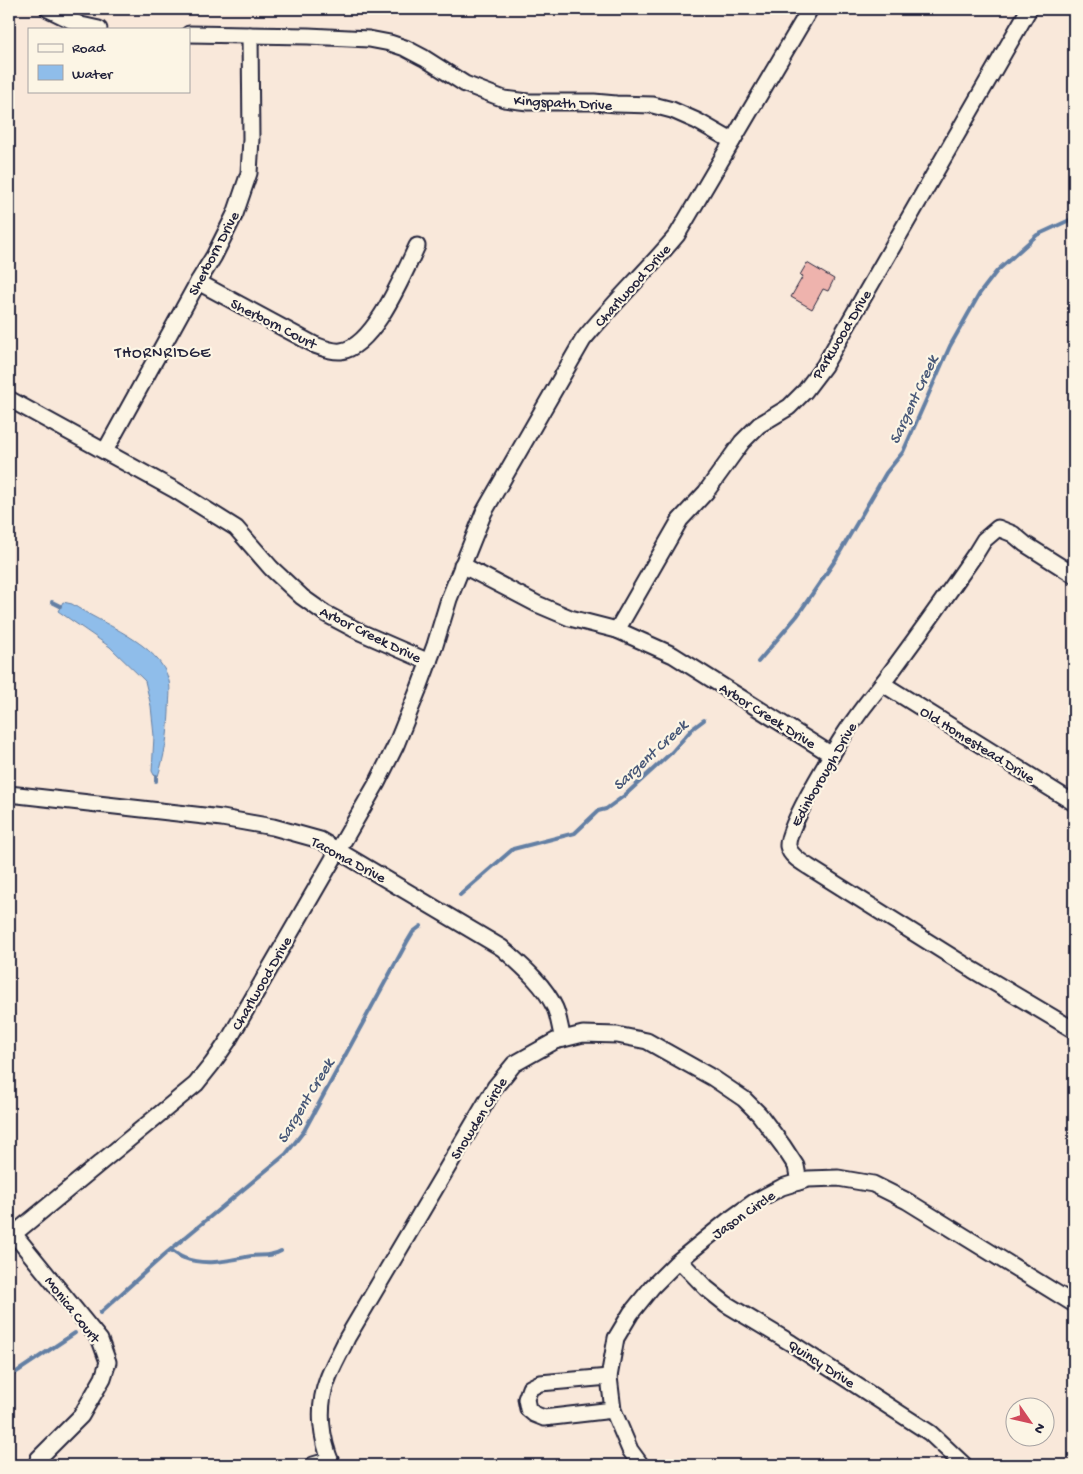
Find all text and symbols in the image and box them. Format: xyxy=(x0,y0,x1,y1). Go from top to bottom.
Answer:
legend xyxy=(28,28,190,92)
text: Road xyxy=(72,40,106,58)
text: Water xyxy=(72,66,114,84)
street label: Kingspath Drive xyxy=(513,92,613,116)
street label: Sherborn Drive xyxy=(185,209,245,299)
street label: Charlwood Drive xyxy=(592,241,676,332)
street label: Parkwood Drive xyxy=(809,287,877,384)
street label: Sherborn Court xyxy=(227,295,321,355)
district label: THORNRIDGE xyxy=(114,345,211,364)
water label: Sargent Creek xyxy=(886,352,945,448)
street label: Arbor Creek Drive xyxy=(316,603,424,668)
street label: Arbor Creek Drive xyxy=(715,680,819,754)
street label: Old Homestead Drive xyxy=(916,703,1038,788)
water label: Sargent Creek xyxy=(610,716,694,796)
street label: Edinborough Drive xyxy=(788,720,862,830)
street label: Tacoma Drive xyxy=(307,833,389,888)
street label: Charlwood Drive xyxy=(229,934,297,1034)
water label: Sargent Creek xyxy=(274,1054,341,1148)
street label: Snowden Circle xyxy=(447,1074,512,1163)
street label: Jason Circle xyxy=(709,1187,779,1244)
street label: Monica Court xyxy=(40,1273,104,1349)
street label: Quincy Drive xyxy=(784,1336,858,1393)
north arrow xyxy=(1006,1396,1056,1446)
text: N xyxy=(1029,1419,1048,1436)

